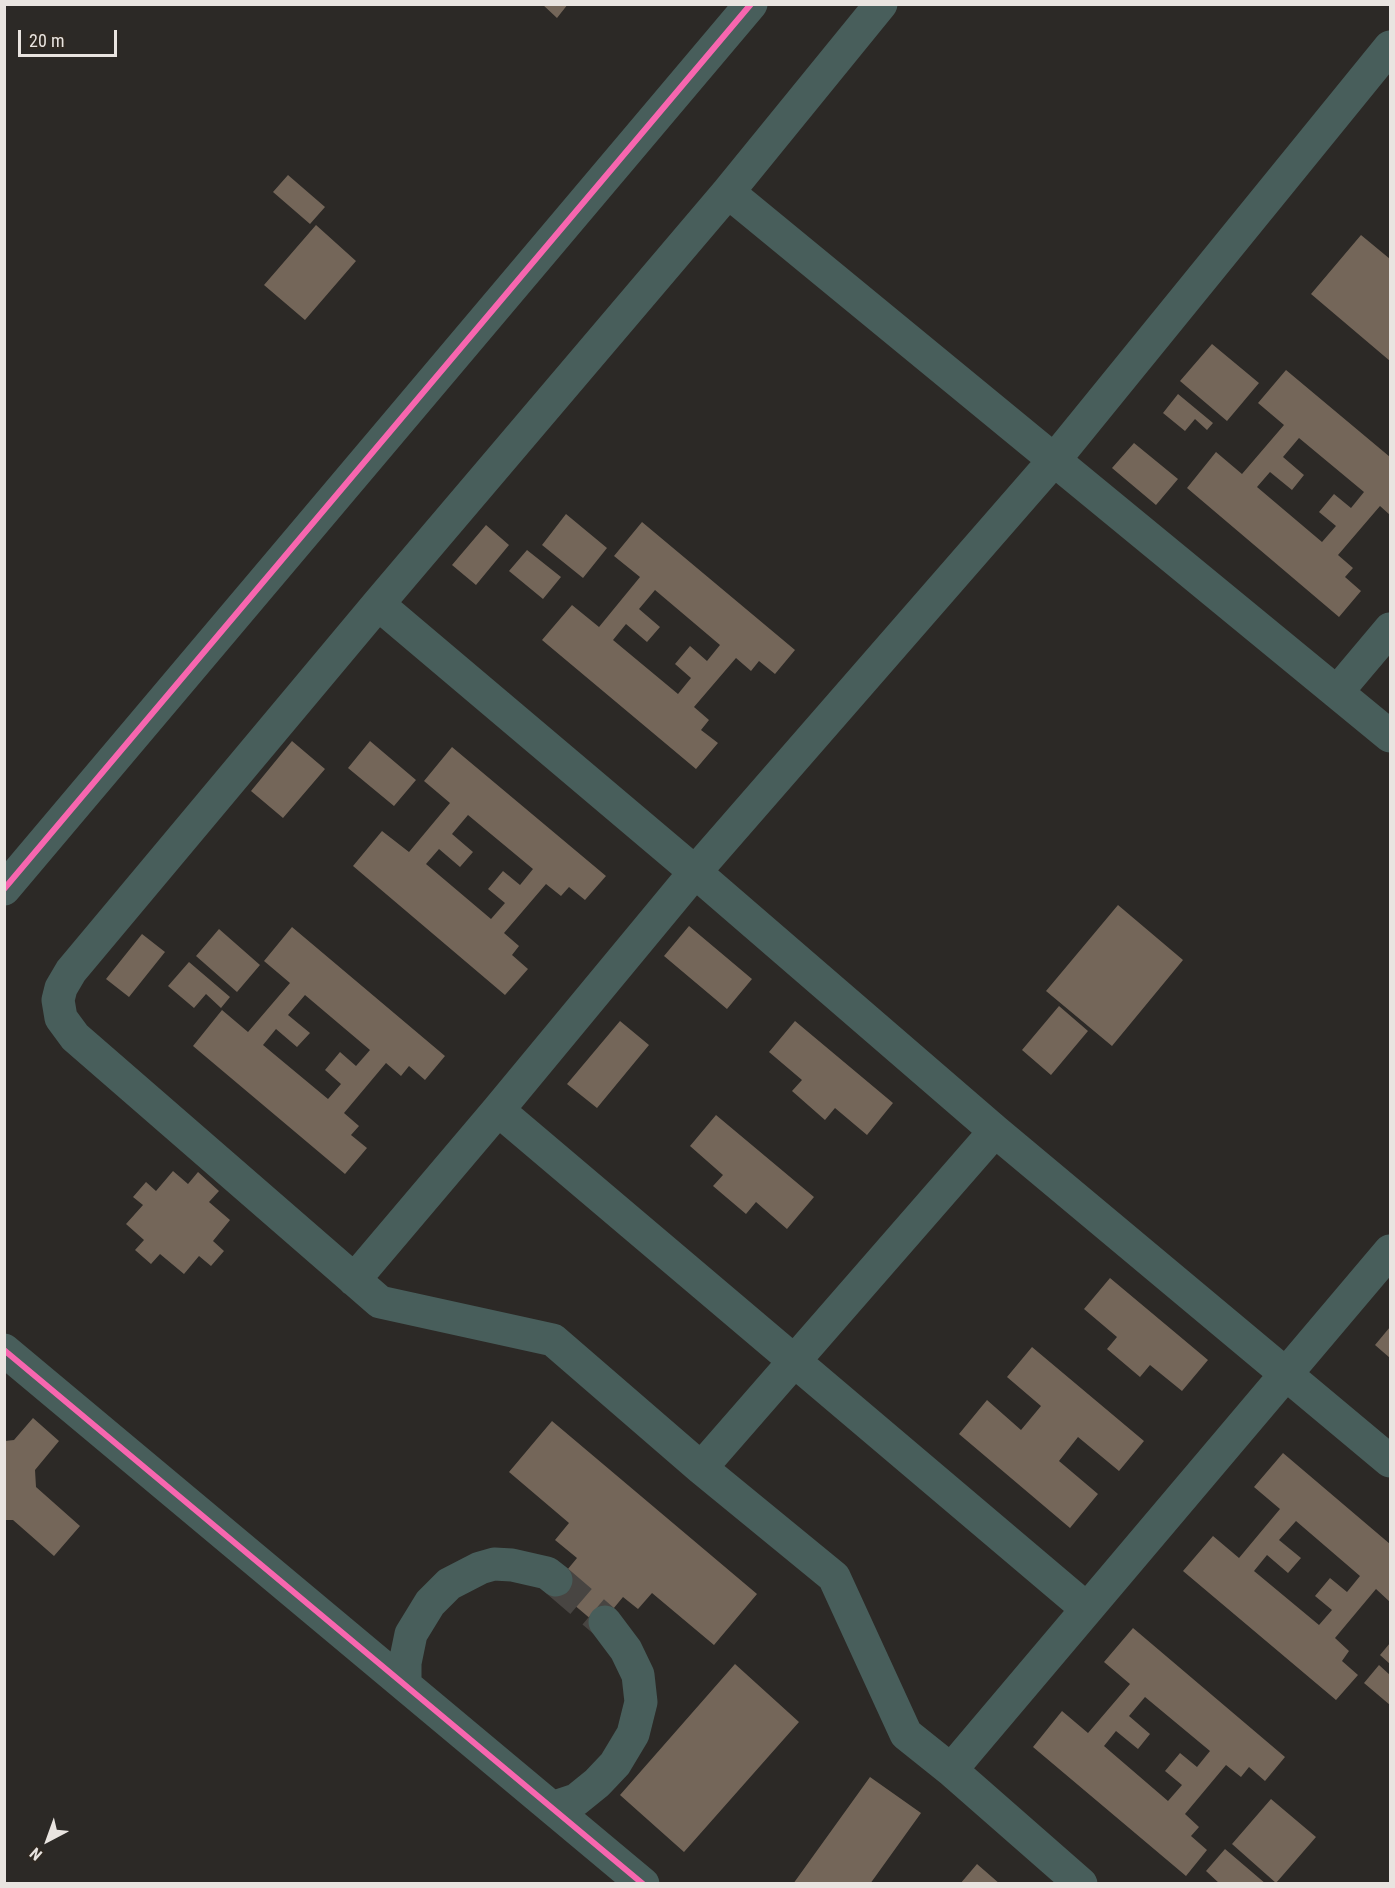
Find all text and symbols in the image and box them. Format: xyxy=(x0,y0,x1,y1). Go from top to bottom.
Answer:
scale bar xyxy=(21,18,120,56)
text: 20 m xyxy=(29,30,64,51)
north arrow xyxy=(18,1810,78,1870)
text: N xyxy=(26,1844,46,1864)

